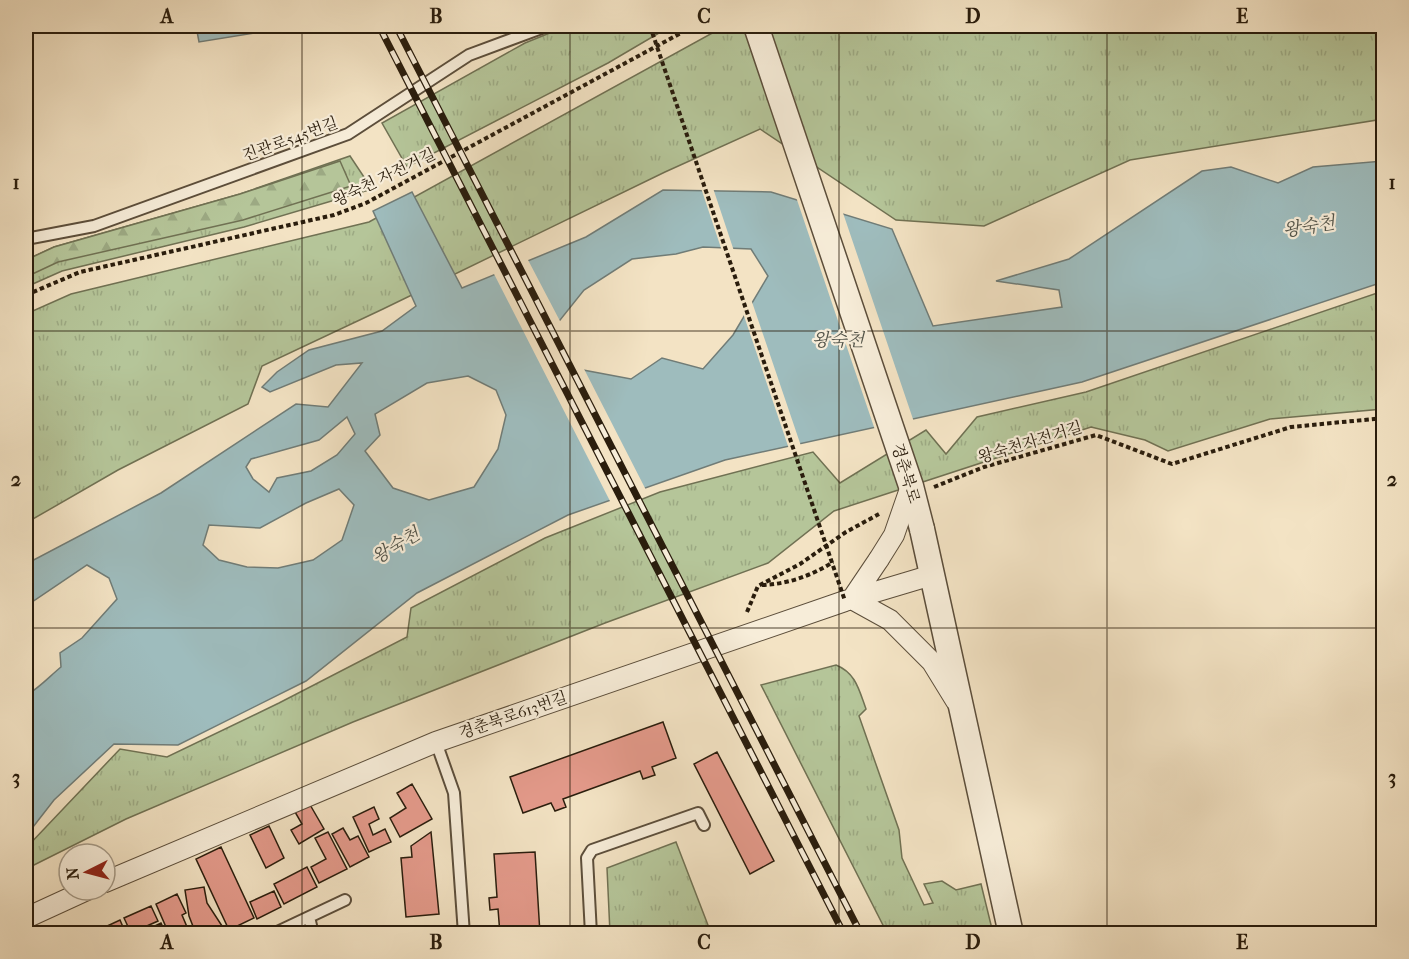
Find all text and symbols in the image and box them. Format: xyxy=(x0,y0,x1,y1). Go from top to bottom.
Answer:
text: A xyxy=(159,5,175,28)
text: B xyxy=(429,5,443,28)
text: C xyxy=(697,5,711,28)
text: D xyxy=(965,5,981,28)
text: E xyxy=(1236,5,1248,28)
street label: 진관로545번길 xyxy=(240,113,340,165)
street label: 왕숙천 자전거길 xyxy=(330,144,438,210)
text: 1 xyxy=(12,171,20,194)
text: 1 xyxy=(1388,171,1396,194)
water label: 왕숙천 xyxy=(1282,212,1338,241)
water label: 왕숙천 xyxy=(812,330,866,351)
street label: 왕숙천자전거길 xyxy=(975,417,1085,467)
street label: 경춘북로 xyxy=(888,441,924,506)
text: 2 xyxy=(11,468,21,491)
text: 2 xyxy=(1387,468,1397,491)
water label: 왕숙천 xyxy=(368,523,425,568)
street label: 경춘북로613번길 xyxy=(456,688,570,742)
text: 3 xyxy=(12,766,20,789)
text: 3 xyxy=(1388,766,1396,789)
north arrow xyxy=(57,842,117,902)
text: N xyxy=(62,866,83,881)
text: A xyxy=(159,931,175,954)
text: B xyxy=(429,931,443,954)
text: C xyxy=(697,931,711,954)
text: D xyxy=(965,931,981,954)
text: E xyxy=(1236,931,1248,954)

